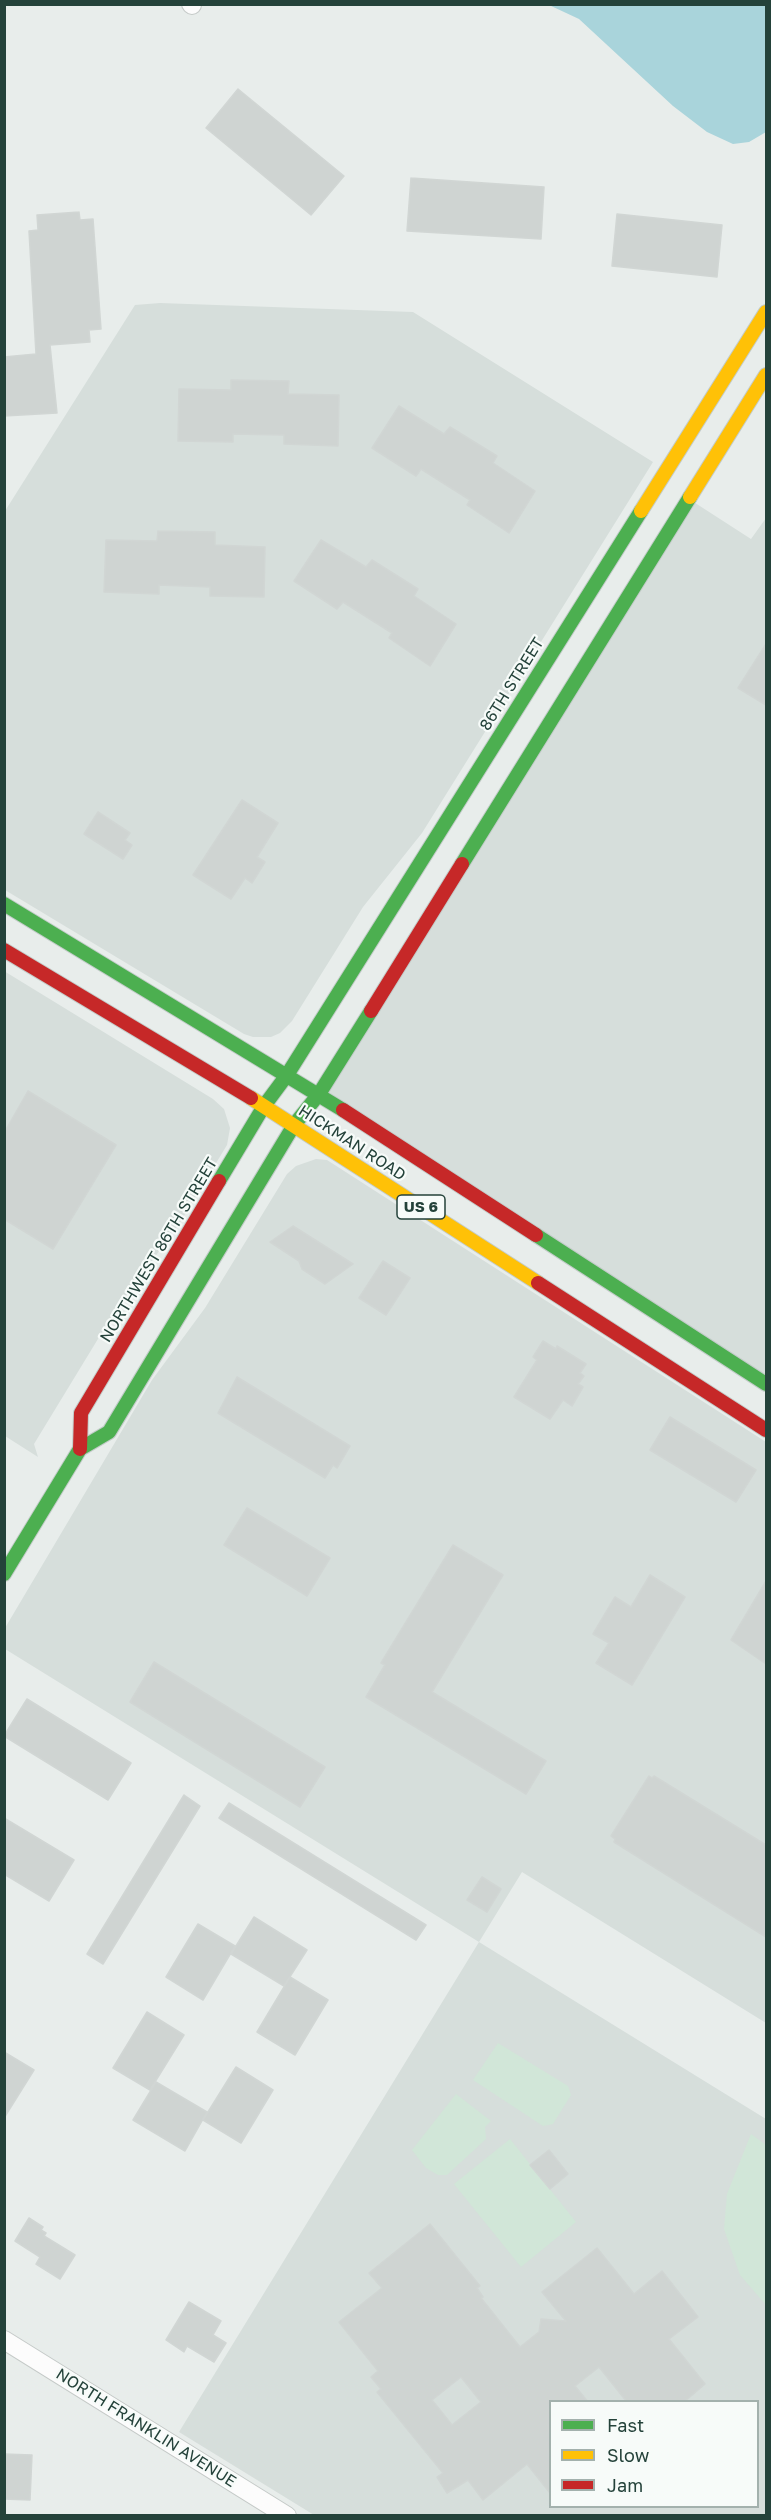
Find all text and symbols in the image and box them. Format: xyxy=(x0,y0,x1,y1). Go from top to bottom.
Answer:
street label: 86TH STREET xyxy=(476,634,548,734)
street label: HICKMAN ROAD xyxy=(295,1101,409,1185)
street label: NORTHWEST 86TH STREET xyxy=(96,1154,222,1346)
road number: US 6 xyxy=(397,1195,445,1219)
street label: NORTH FRANKLIN AVENUE xyxy=(52,2365,240,2491)
legend xyxy=(549,2400,759,2508)
text: Fast xyxy=(607,2414,644,2436)
text: Slow xyxy=(607,2444,649,2466)
text: Jam xyxy=(607,2474,643,2496)

